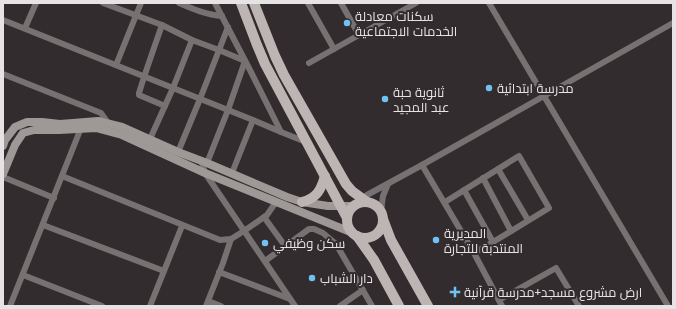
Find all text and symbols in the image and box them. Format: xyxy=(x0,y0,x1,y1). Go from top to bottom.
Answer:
place label: سكنات معادلة الخدمات الاجتماعية xyxy=(355,8,457,40)
marker: سكنات معادلة الخدمات الاجتماعية xyxy=(342,18,352,28)
place label: مدرسة ابتدائية xyxy=(497,80,574,97)
marker: مدرسة ابتدائية xyxy=(484,83,494,93)
place label: ثانوية حبة عبد المجيد xyxy=(393,84,449,116)
marker: ثانوية حبة عبد المجيد xyxy=(380,94,390,104)
place label: المديرية المنتدبة للتجارة xyxy=(444,225,523,257)
place label: سكن وظيفي xyxy=(273,235,345,254)
marker: المديرية المنتدبة للتجارة xyxy=(431,235,441,245)
marker: سكن وظيفي xyxy=(260,238,270,248)
place label: دار الشباب xyxy=(320,270,373,287)
marker: دار الشباب xyxy=(307,273,317,283)
place label: ارض مشروع مسجد+مدرسة قرآنية xyxy=(464,284,642,301)
marker: ارض مشروع مسجد+مدرسة قرآنية xyxy=(449,286,461,298)

